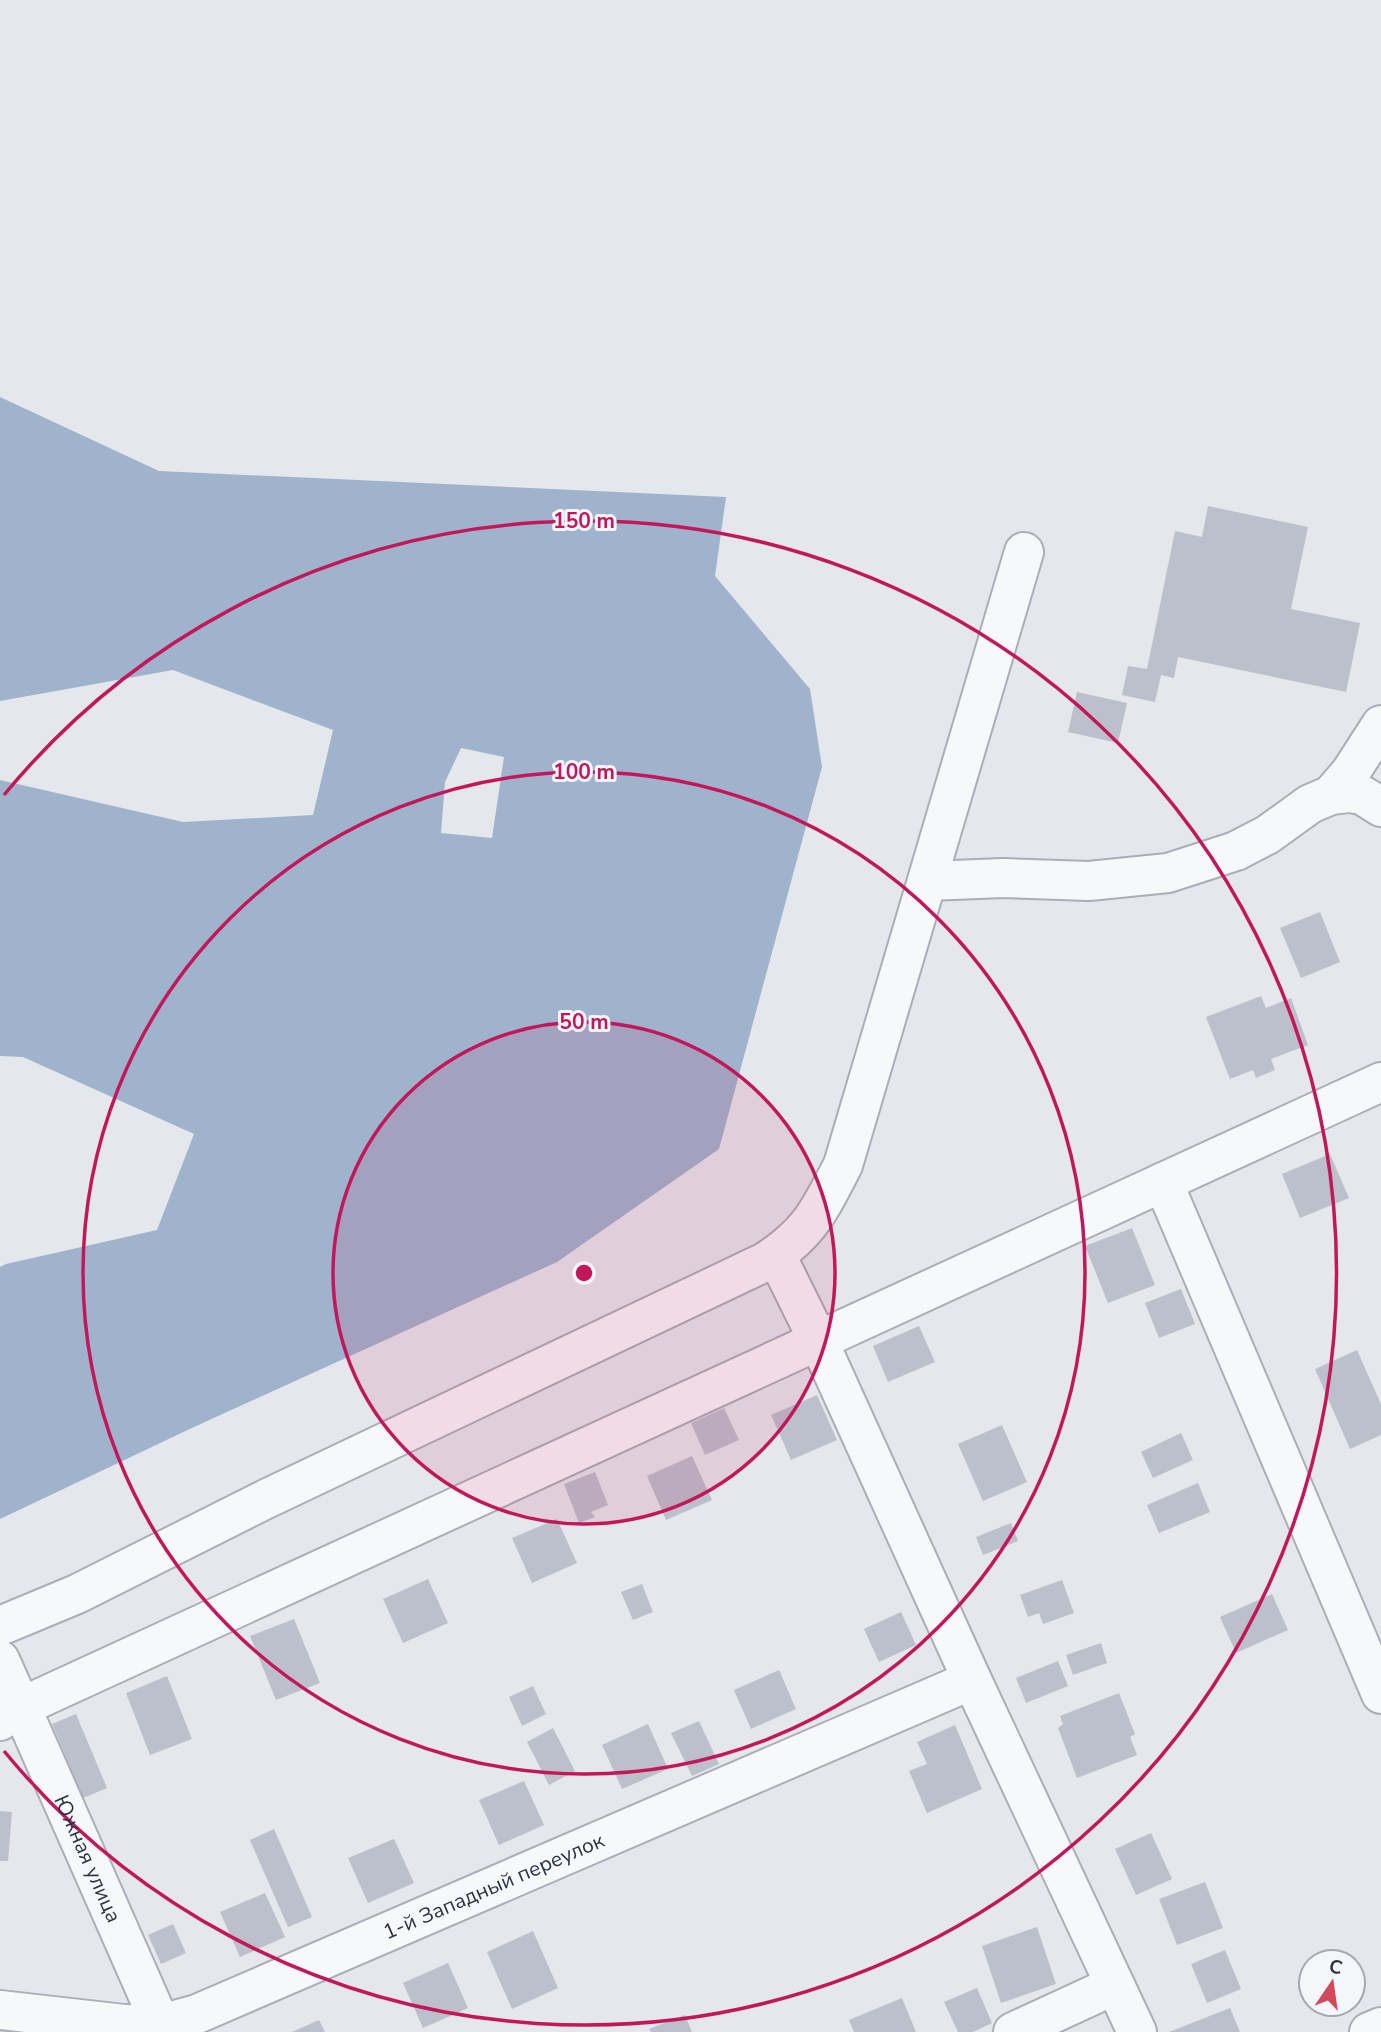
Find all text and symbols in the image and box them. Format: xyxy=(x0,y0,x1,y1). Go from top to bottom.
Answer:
text: 150 m xyxy=(553,507,615,535)
text: 100 m xyxy=(553,758,615,786)
text: 50 m xyxy=(559,1008,609,1036)
centre of rings xyxy=(572,1261,596,1285)
street label: Южная улица xyxy=(47,1790,128,1927)
street label: 1-й Западный переулок xyxy=(379,1826,609,1946)
north arrow xyxy=(1297,1948,1367,2018)
text: С xyxy=(1326,1953,1345,1982)

